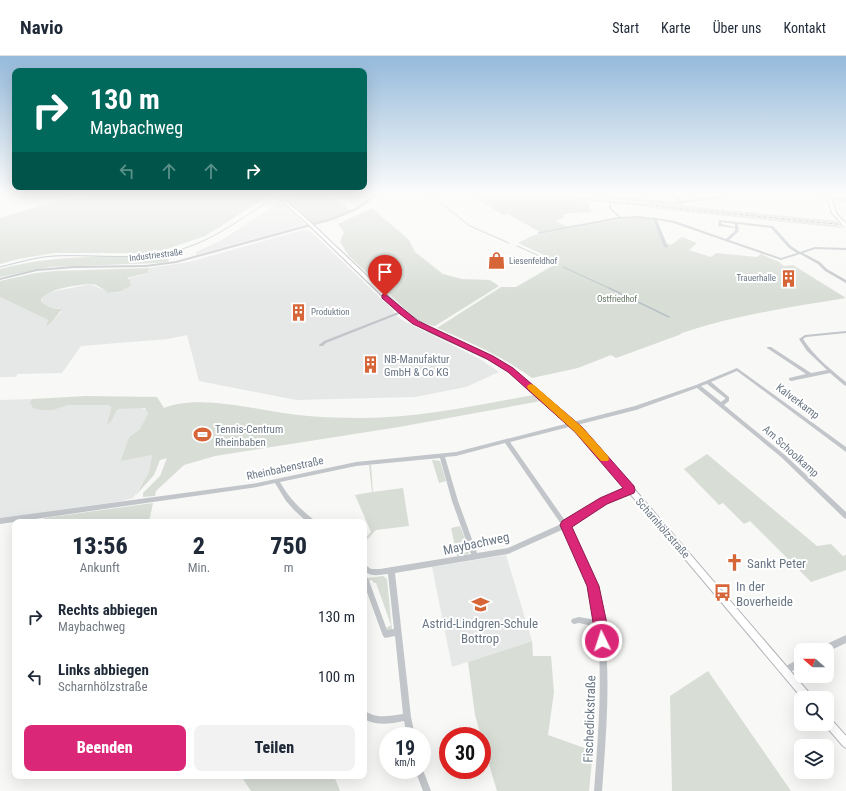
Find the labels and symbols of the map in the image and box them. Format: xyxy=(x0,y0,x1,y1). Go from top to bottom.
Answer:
street label: Industriestraße xyxy=(129,247,183,263)
shop icon: Liesenfeldhof xyxy=(486,251,506,271)
pin xyxy=(368,255,402,296)
place label: Liesenfeldhof xyxy=(509,256,558,266)
building icon: Trauerhalle xyxy=(779,268,799,288)
place label: Trauerhalle xyxy=(736,273,776,283)
park label: Ostfriedhof xyxy=(597,294,637,304)
building icon: Produktion xyxy=(288,302,308,322)
place label: Produktion xyxy=(311,307,350,317)
place label: NB-Manufaktur GmbH & Co KG xyxy=(384,353,450,379)
building icon: NB-Manufaktur GmbH & Co KG xyxy=(361,355,381,375)
street label: Kalverkamp xyxy=(773,381,822,422)
place label: Tennis-Centrum Rheinbaben xyxy=(215,423,283,449)
street label: Am Schoolkamp xyxy=(760,423,821,480)
sports icon: Tennis-Centrum Rheinbaben xyxy=(192,425,212,445)
street label: Rheinbabenstraße xyxy=(245,454,325,483)
street label: Scharnhölzstraße xyxy=(633,495,692,561)
street label: Maybachweg xyxy=(442,529,511,558)
church icon: Sankt Peter xyxy=(724,553,744,573)
place label: Sankt Peter xyxy=(747,556,806,571)
place label: In der Boverheide xyxy=(736,579,793,609)
bus stop icon: In der Boverheide xyxy=(713,583,733,603)
school or university icon: Astrid-Lindgren-Schule Bottrop xyxy=(470,594,490,614)
place label: Astrid-Lindgren-Schule Bottrop xyxy=(422,616,538,646)
position arrow xyxy=(581,620,623,662)
north arrow xyxy=(794,643,834,683)
street label: Fischedickstraße xyxy=(580,675,599,763)
speed limit sign: 30 xyxy=(439,727,491,779)

